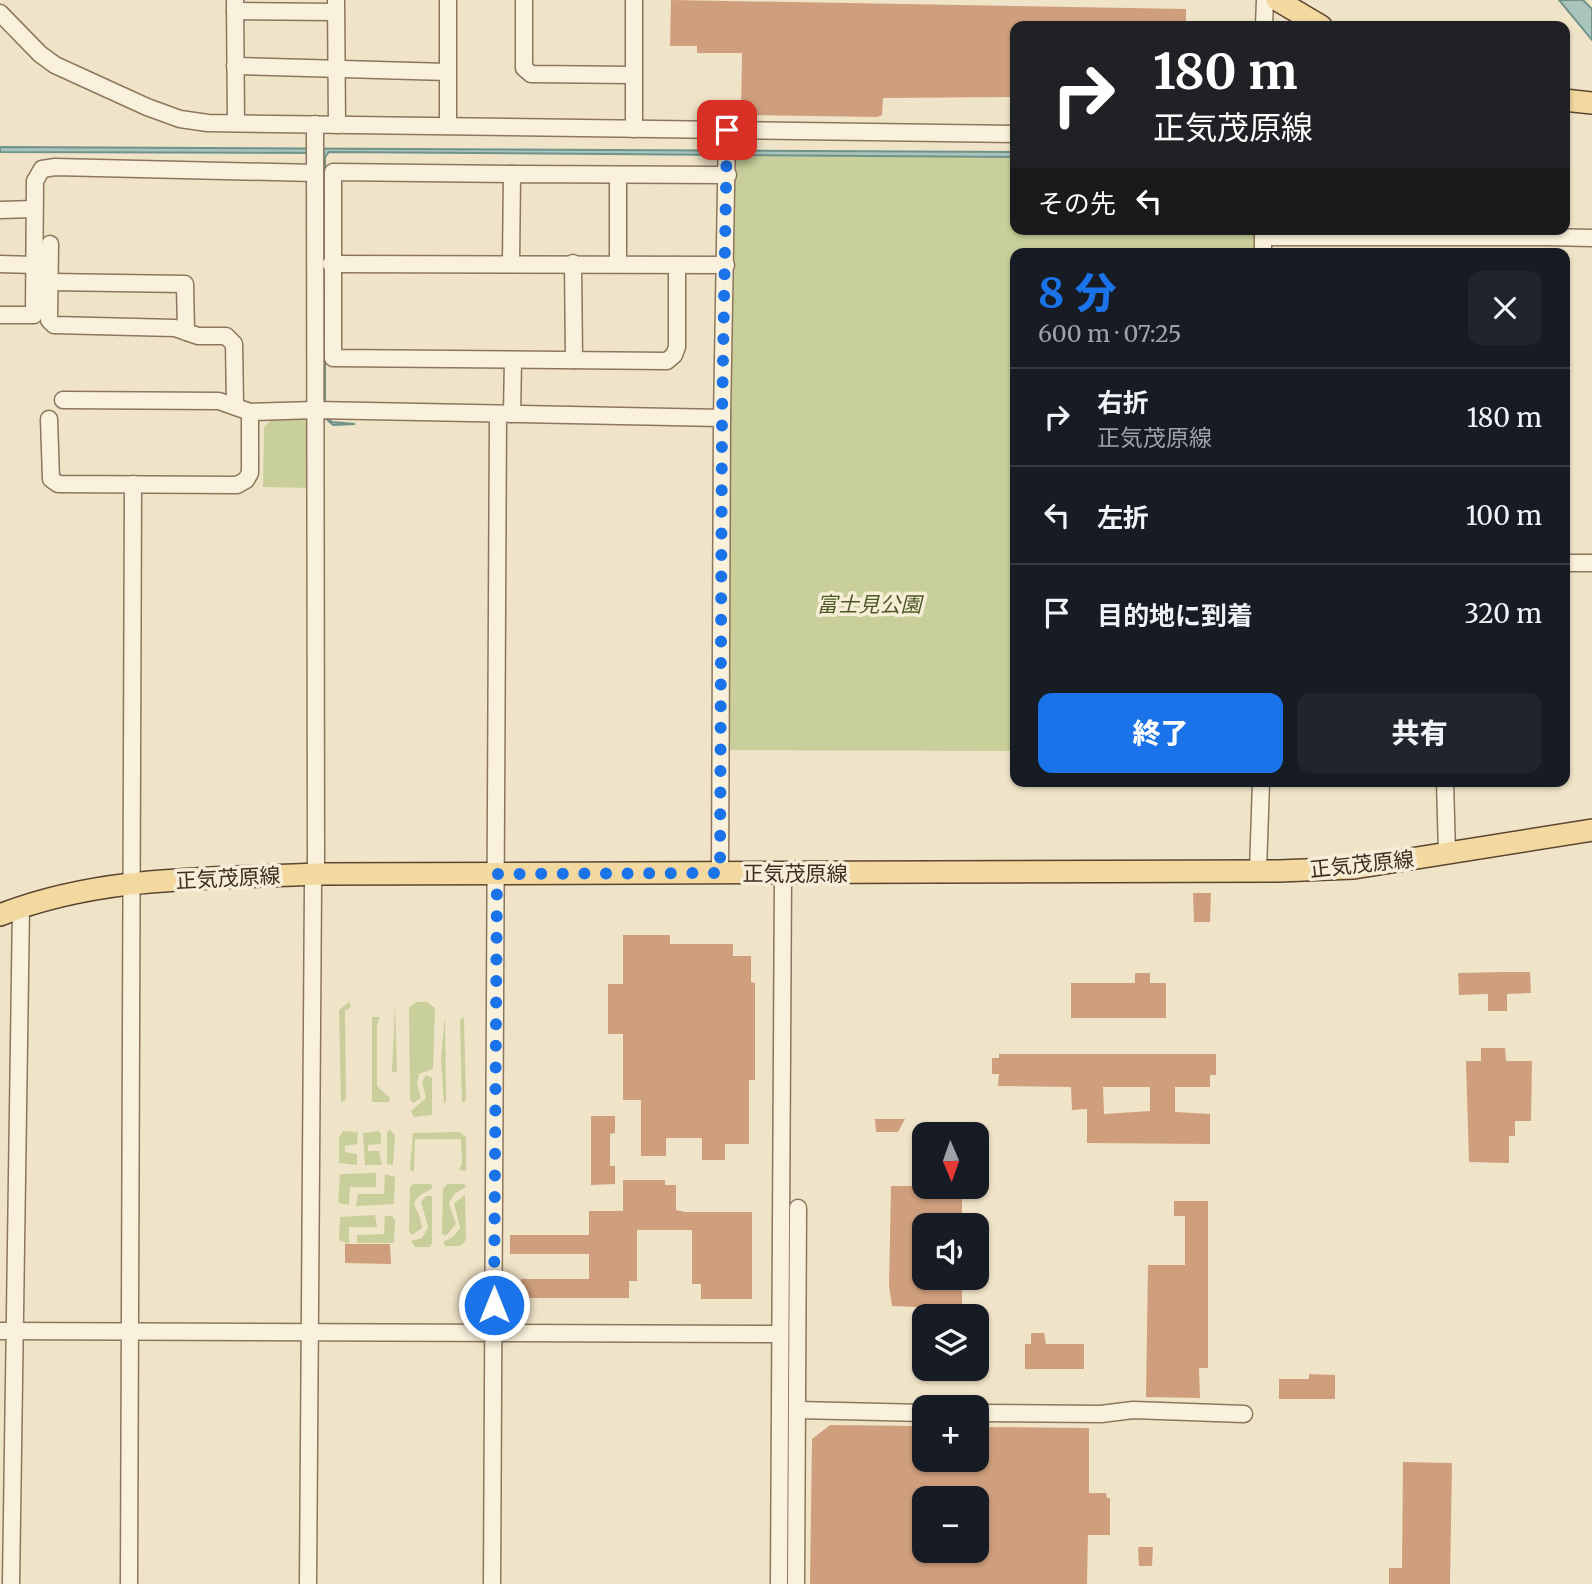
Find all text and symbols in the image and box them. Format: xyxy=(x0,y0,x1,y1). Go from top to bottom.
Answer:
text: 180 m xyxy=(1153,41,1298,102)
icon: right xyxy=(1038,49,1129,140)
pin xyxy=(697,100,757,160)
text: 正気茂原線 xyxy=(1153,108,1313,148)
icon: arrive xyxy=(708,111,746,149)
icon: left xyxy=(1130,182,1168,220)
text: その先 xyxy=(1038,187,1116,220)
text: 8 分 xyxy=(1038,267,1116,319)
button: close xyxy=(1468,271,1542,345)
text: 600 m · 07:25 xyxy=(1038,319,1181,348)
text: 右折 xyxy=(1097,386,1149,419)
icon: right xyxy=(1038,398,1076,436)
text: 180 m xyxy=(1467,401,1542,434)
text: 正気茂原線 xyxy=(1097,423,1212,452)
icon: left xyxy=(1038,496,1076,534)
text: 100 m xyxy=(1466,499,1542,532)
text: 左折 xyxy=(1097,501,1149,534)
park label: 富士見公園 xyxy=(817,591,924,618)
icon: arrive xyxy=(1038,594,1076,632)
text: 320 m xyxy=(1464,597,1542,630)
text: 目的地に到着 xyxy=(1097,599,1253,632)
button: 終了 xyxy=(1038,693,1283,773)
button: 共有 xyxy=(1297,693,1542,773)
street label: 正気茂原線 xyxy=(1308,845,1416,883)
street label: 正気茂原線 xyxy=(743,860,848,887)
street label: 正気茂原線 xyxy=(175,862,281,894)
north arrow xyxy=(912,1122,989,1199)
map controls xyxy=(912,1122,989,1563)
button: sound xyxy=(912,1213,989,1290)
position arrow xyxy=(457,1268,531,1342)
button: layers xyxy=(912,1304,989,1381)
button: + xyxy=(912,1395,989,1472)
button: − xyxy=(912,1486,989,1563)

